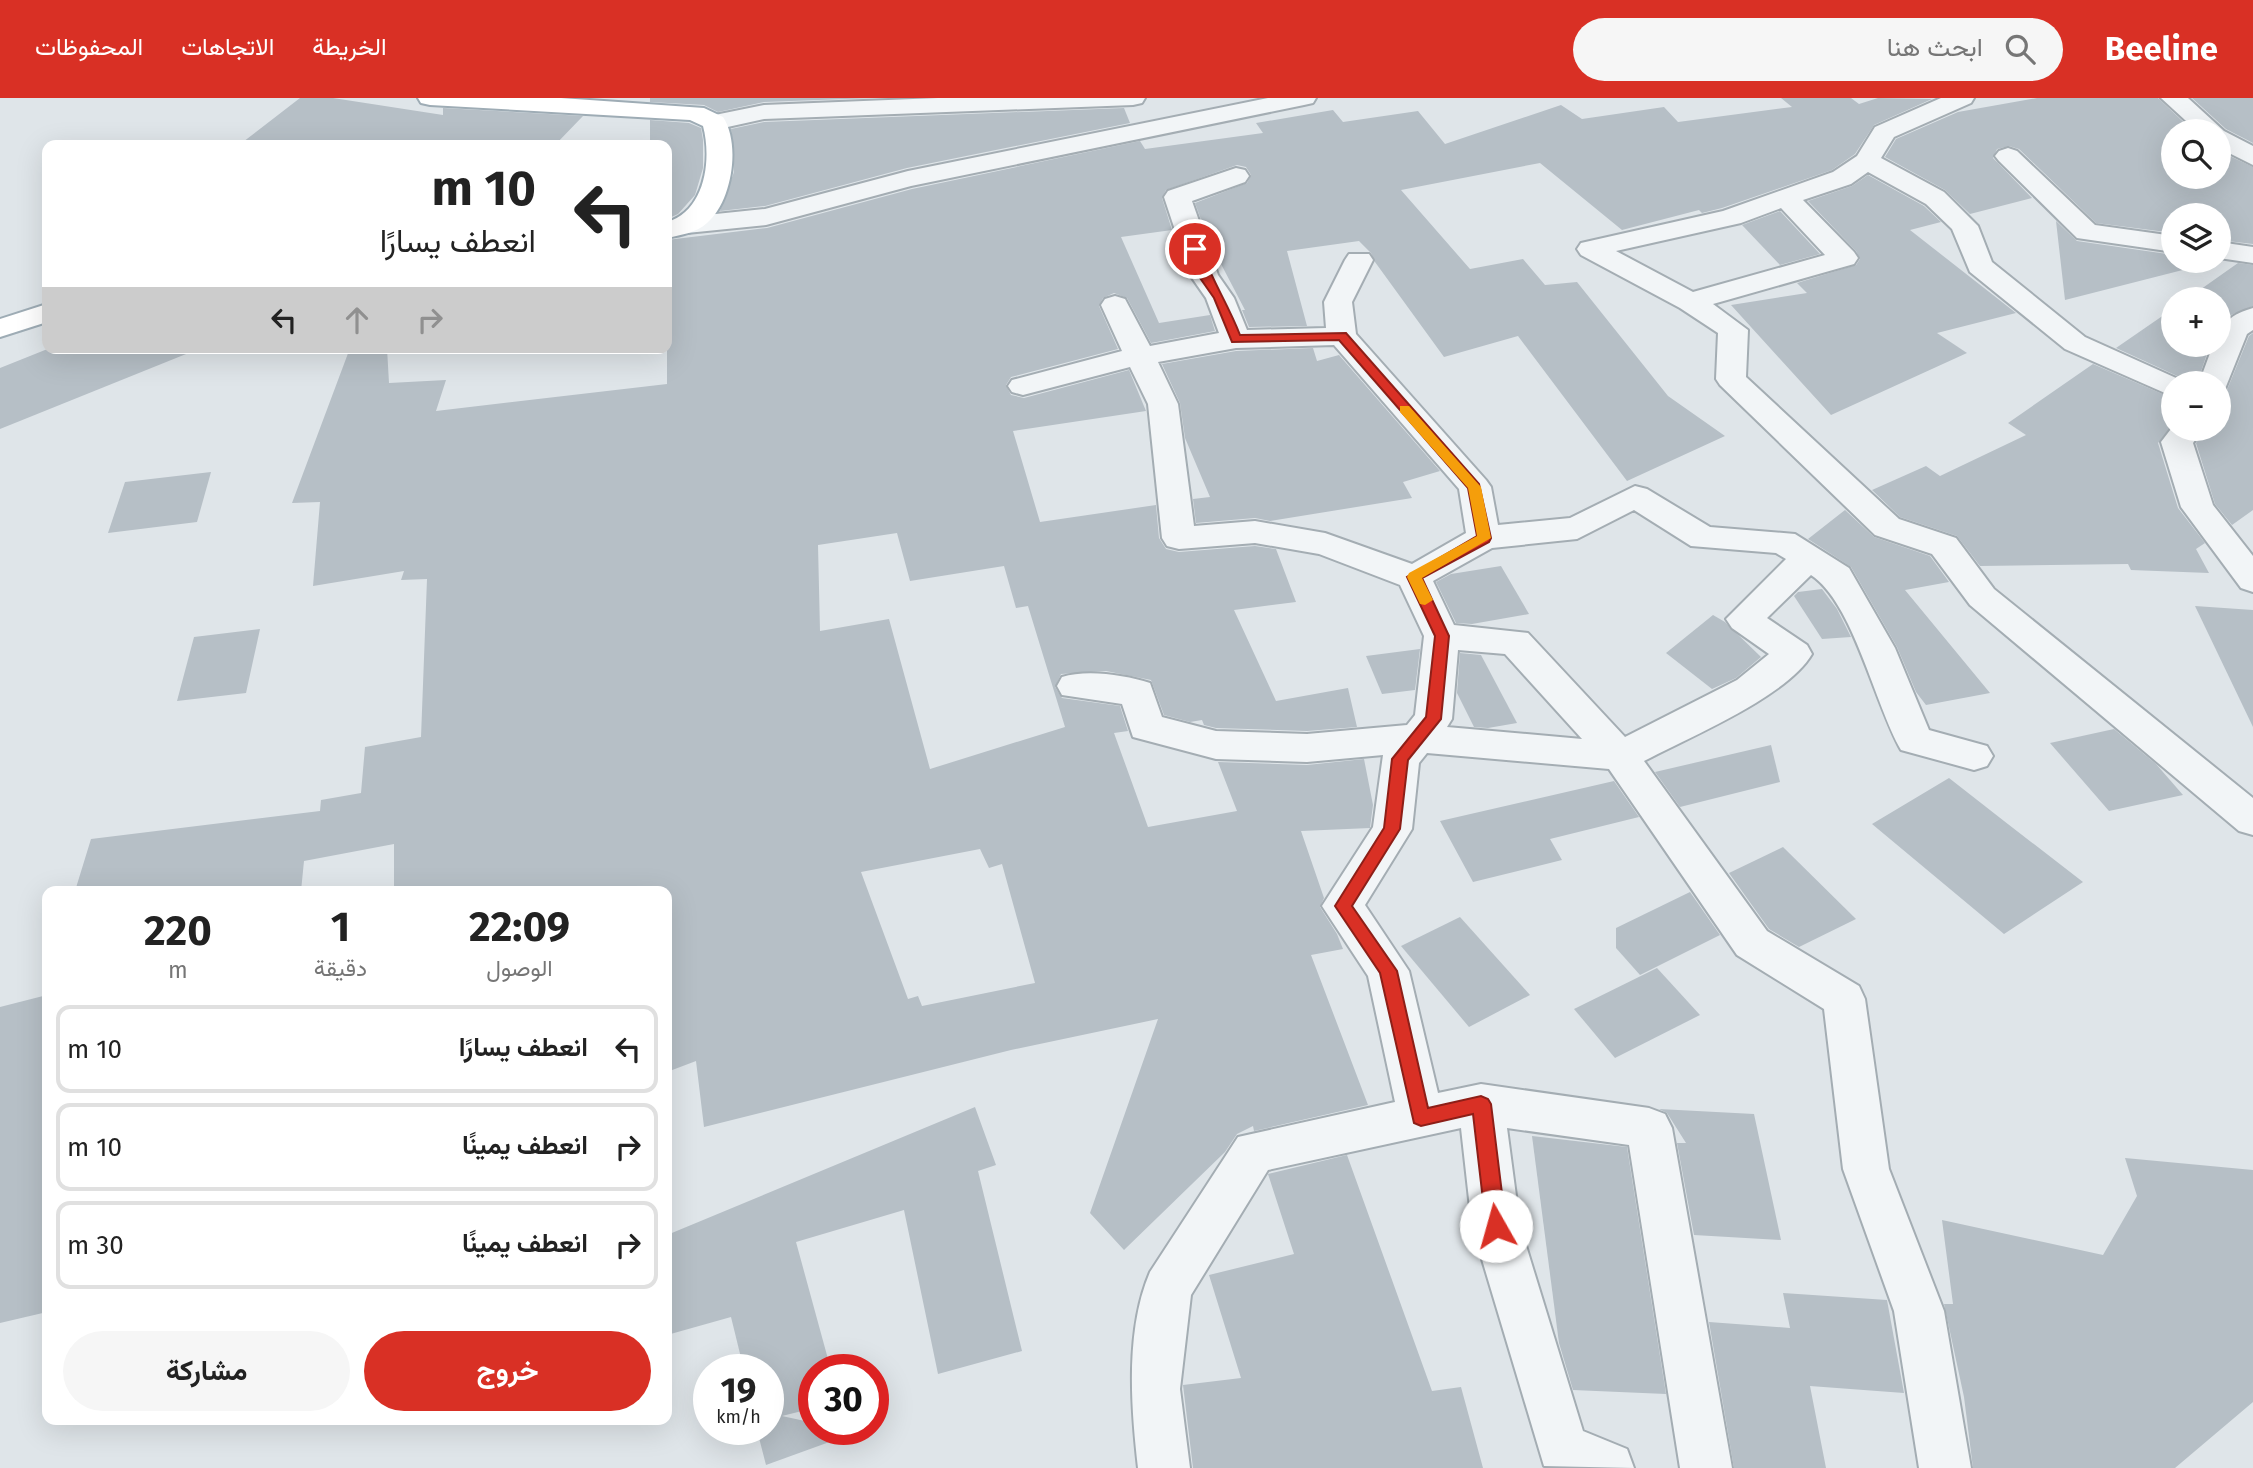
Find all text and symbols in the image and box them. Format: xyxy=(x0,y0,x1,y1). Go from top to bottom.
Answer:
search box xyxy=(1573,18,2063,81)
text: Beeline xyxy=(2105,29,2218,69)
icon: search xyxy=(2001,30,2039,68)
text: ابحث هنا xyxy=(1887,32,1983,63)
text: المحفوظات xyxy=(35,33,143,61)
text: الاتجاهات xyxy=(181,33,274,61)
text: الخريطة xyxy=(312,33,387,61)
map controls xyxy=(2161,119,2231,441)
button: search xyxy=(2161,119,2231,189)
text: 10 m xyxy=(432,159,536,218)
icon: left xyxy=(560,168,651,259)
button: layers xyxy=(2161,203,2231,273)
pin xyxy=(1165,219,1225,279)
text: انعطف يسارًا xyxy=(380,222,536,260)
icon: arrive xyxy=(1176,230,1214,268)
button: + xyxy=(2161,287,2231,357)
icon: left xyxy=(265,301,303,339)
icon: ahead xyxy=(338,301,376,339)
icon: right xyxy=(411,301,449,339)
button: − xyxy=(2161,371,2231,441)
text: 1 xyxy=(331,902,350,952)
text: 22:09 xyxy=(469,902,570,952)
text: 220 xyxy=(144,906,212,956)
text: دقيقة xyxy=(314,954,367,982)
text: الوصول xyxy=(486,954,553,982)
text: m xyxy=(168,956,188,984)
icon: left xyxy=(609,1030,647,1068)
text: انعطف يسارًا xyxy=(459,1032,588,1063)
text: 10 m xyxy=(67,1034,122,1065)
icon: right xyxy=(609,1128,647,1166)
text: انعطف يمينًا xyxy=(462,1130,588,1161)
text: 10 m xyxy=(67,1132,122,1163)
position arrow xyxy=(1459,1189,1533,1263)
icon: right xyxy=(609,1226,647,1264)
text: انعطف يمينًا xyxy=(462,1228,588,1259)
text: 30 m xyxy=(67,1230,124,1261)
button: مشاركة xyxy=(63,1331,350,1411)
button: خروج xyxy=(364,1331,651,1411)
speed limit sign: 30 xyxy=(798,1354,889,1445)
text: 19 xyxy=(721,1369,756,1411)
text: km/h xyxy=(716,1406,761,1428)

